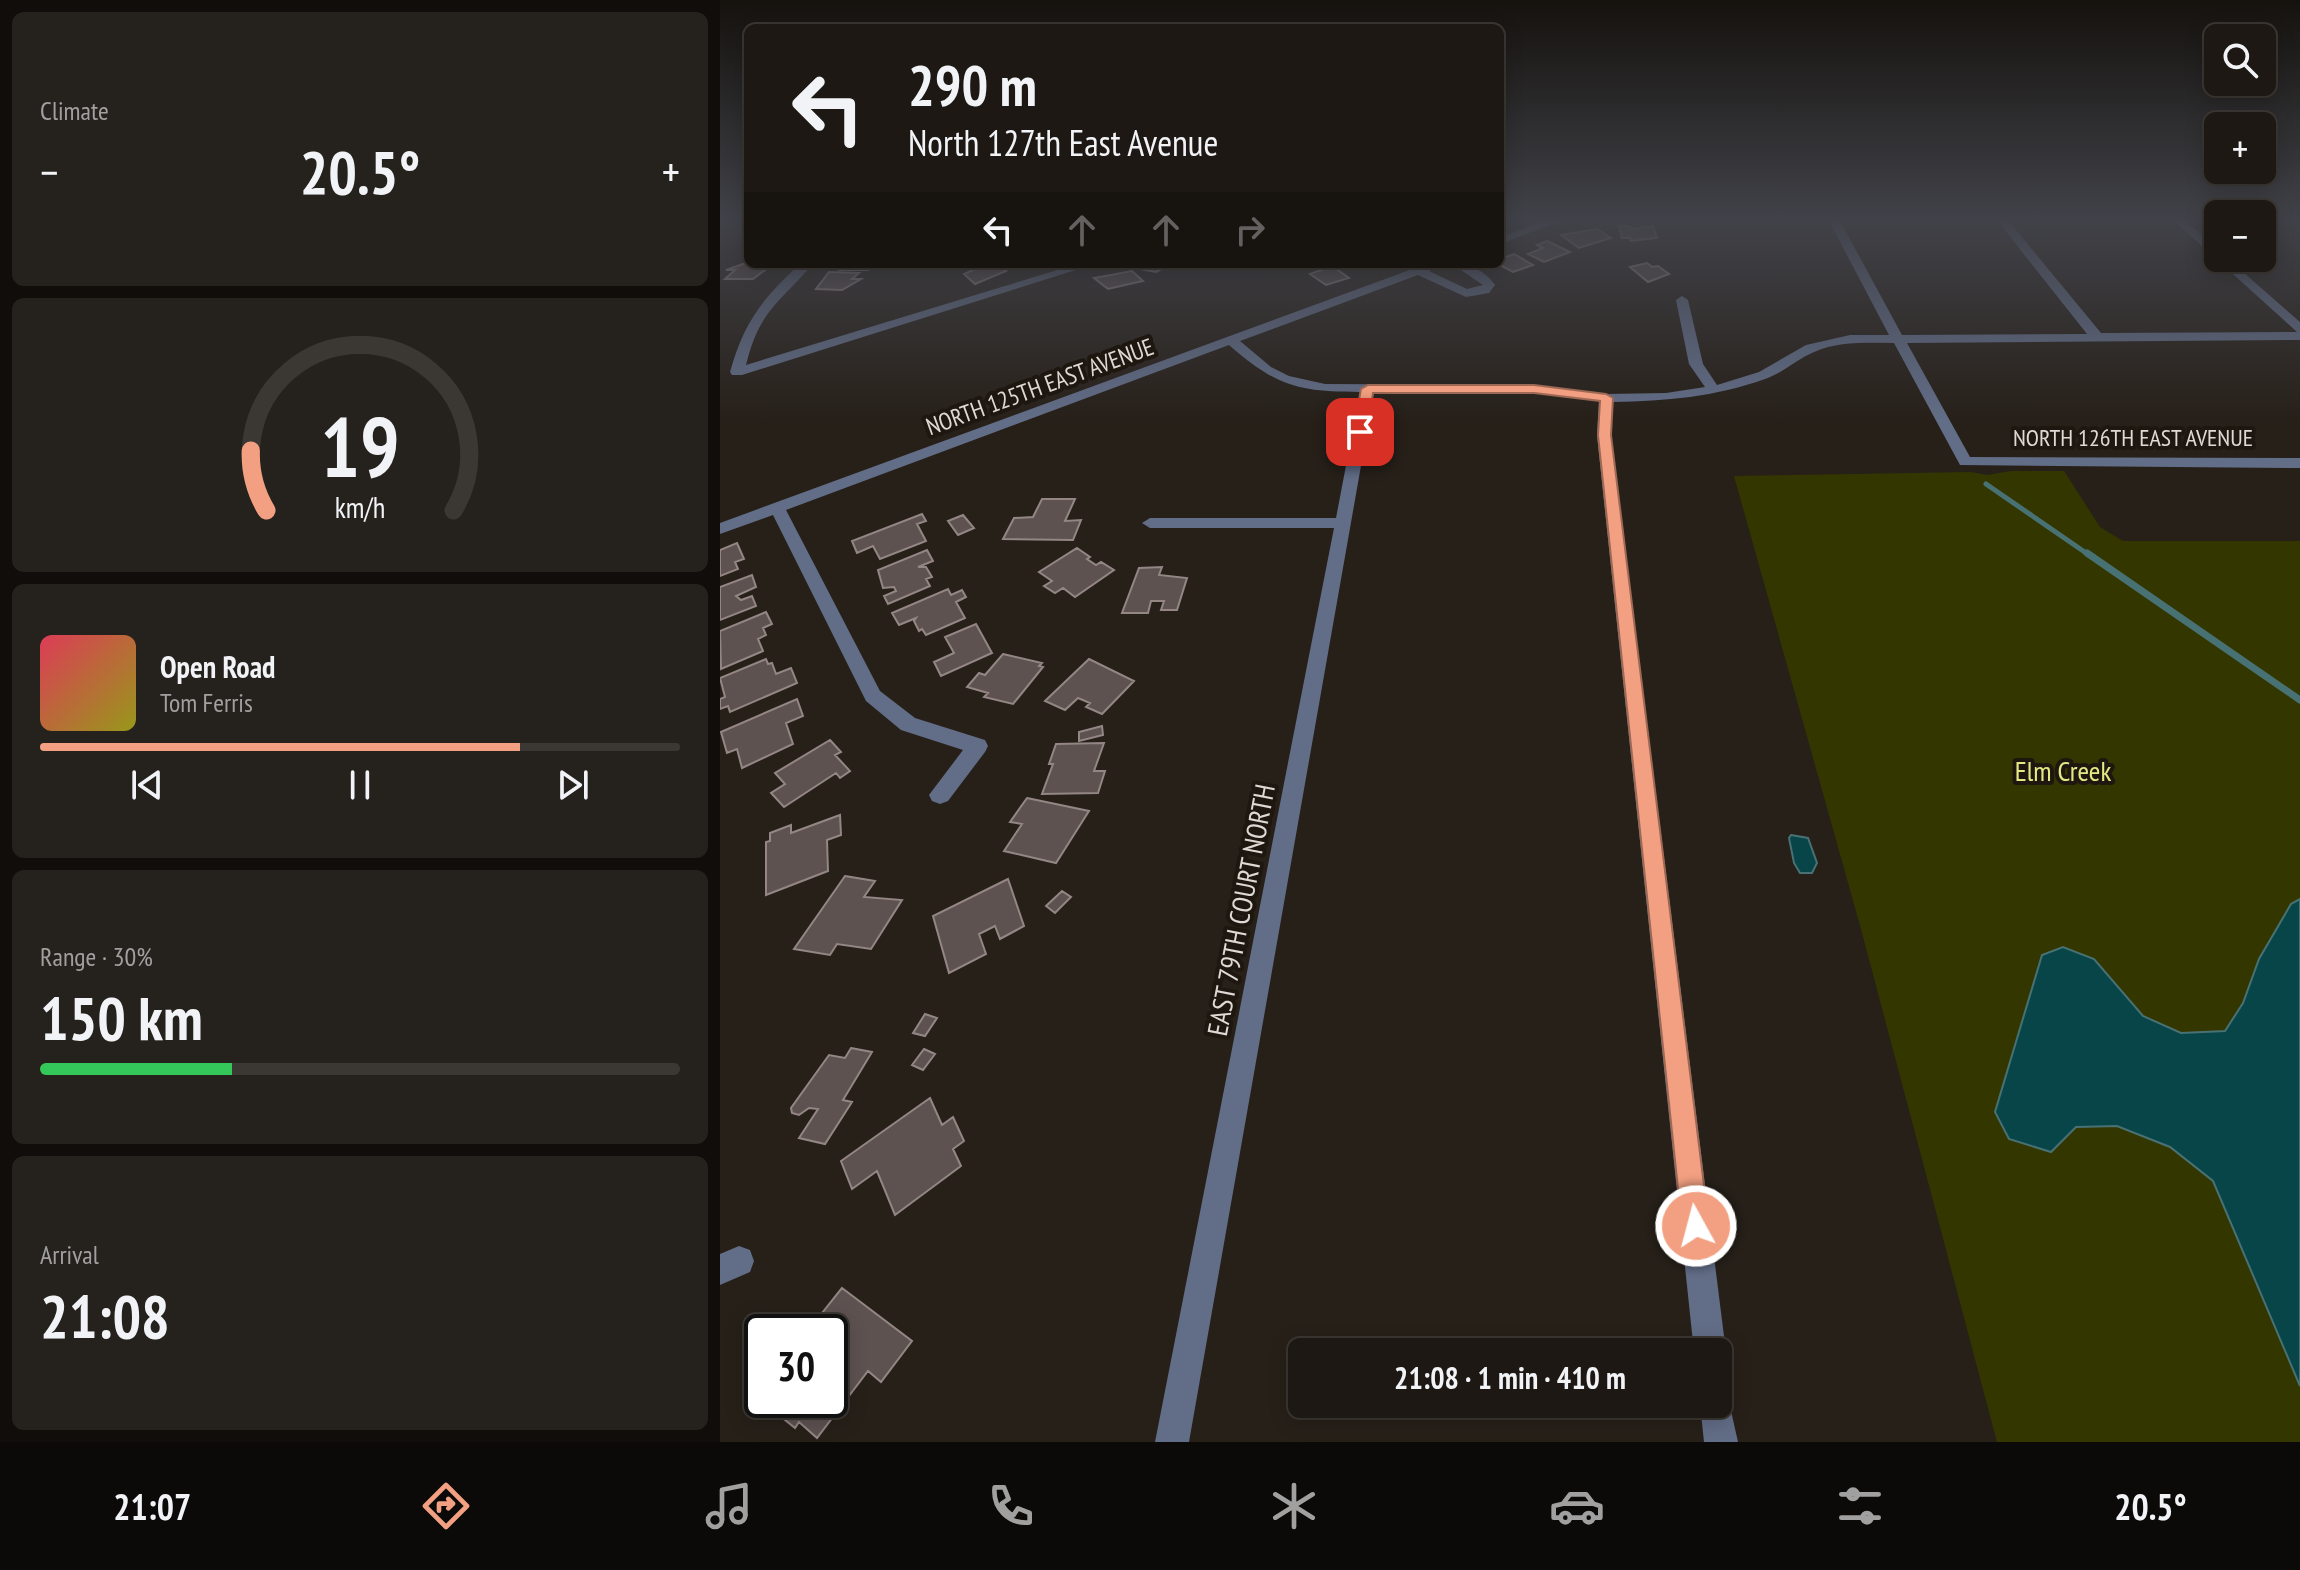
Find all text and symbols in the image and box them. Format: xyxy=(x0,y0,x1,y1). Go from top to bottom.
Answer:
map controls xyxy=(2204,24,2276,272)
button: search xyxy=(2204,24,2276,96)
text: 290 m xyxy=(908,49,1037,121)
icon: left xyxy=(776,56,880,160)
text: Climate xyxy=(40,94,109,127)
button: + xyxy=(2204,112,2276,184)
text: North 127th East Avenue xyxy=(908,119,1218,166)
text: 20.5° xyxy=(300,133,420,211)
text: − xyxy=(40,143,58,200)
text: + xyxy=(662,143,680,200)
button: − xyxy=(2204,200,2276,272)
icon: left xyxy=(976,208,1020,252)
icon: ahead xyxy=(1060,208,1104,252)
icon: ahead xyxy=(1144,208,1188,252)
icon: right xyxy=(1228,208,1272,252)
street label: NORTH 125TH EAST AVENUE xyxy=(922,331,1158,442)
text: 19 xyxy=(320,392,400,500)
pin xyxy=(1326,398,1394,466)
icon: arrive xyxy=(1338,410,1382,454)
street label: NORTH 126TH EAST AVENUE xyxy=(2013,422,2253,453)
text: km/h xyxy=(335,489,385,526)
text: Open Road xyxy=(160,647,275,686)
text: Tom Ferris xyxy=(160,686,253,719)
park label: Elm Creek xyxy=(2015,752,2111,789)
icon: previous xyxy=(125,763,169,807)
icon: pause xyxy=(338,763,382,807)
icon: next xyxy=(551,763,595,807)
street label: EAST 79TH COURT NORTH xyxy=(1198,781,1283,1039)
text: Range · 30% xyxy=(40,940,153,973)
text: 150 km xyxy=(40,979,203,1057)
position arrow xyxy=(1654,1184,1738,1268)
text: Arrival xyxy=(40,1238,99,1271)
text: 21:08 xyxy=(40,1277,170,1355)
speed limit sign: 30 xyxy=(744,1314,848,1418)
text: 21:08 · 1 min · 410 m xyxy=(1394,1358,1626,1397)
icon: directions xyxy=(418,1478,474,1534)
icon: music xyxy=(701,1478,757,1534)
icon: phone xyxy=(983,1478,1039,1534)
icon: climate xyxy=(1266,1478,1322,1534)
icon: car xyxy=(1549,1478,1605,1534)
icon: filters xyxy=(1832,1478,1888,1534)
text: 21:07 xyxy=(113,1483,191,1530)
text: 20.5° xyxy=(2114,1483,2187,1530)

